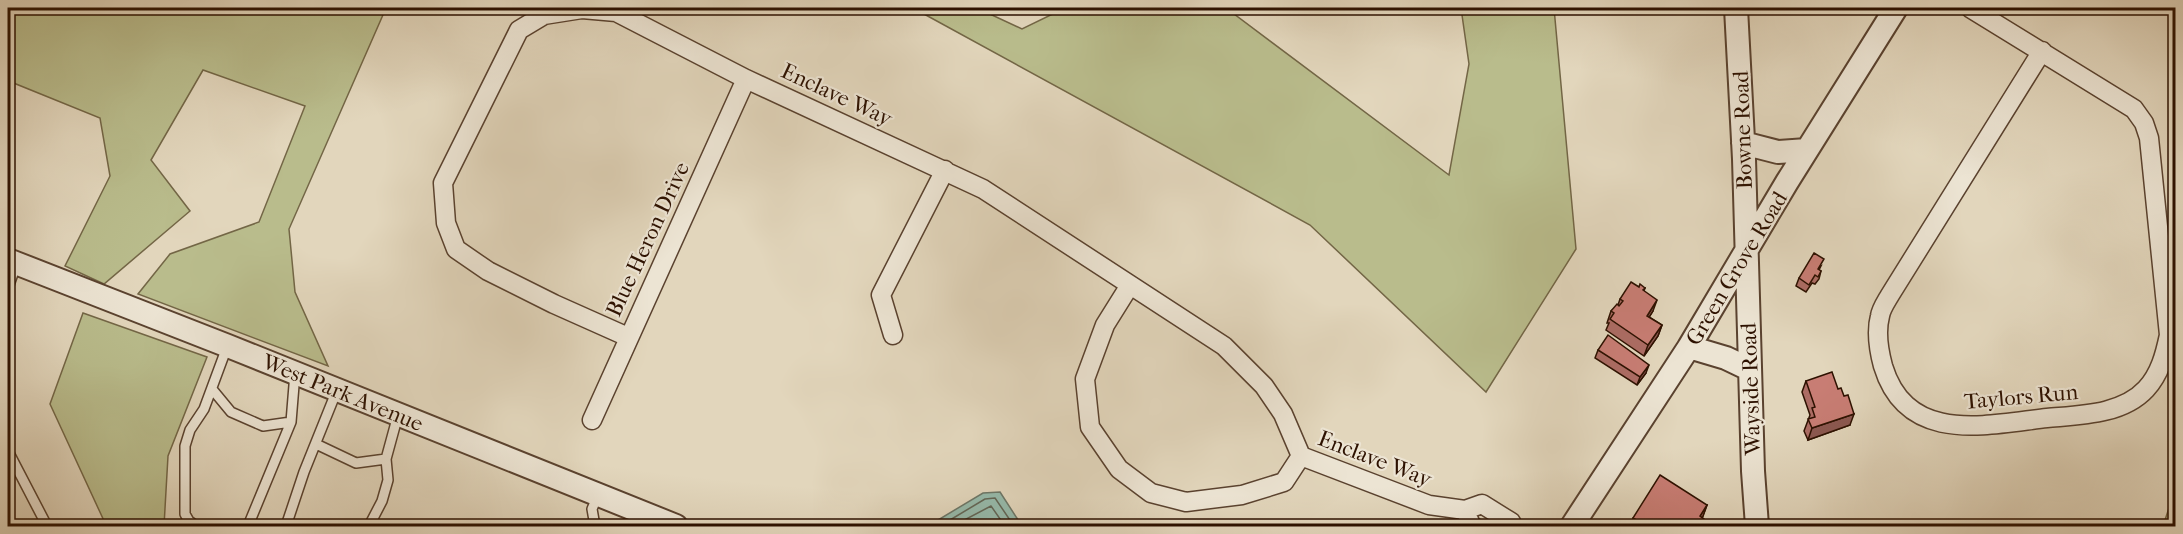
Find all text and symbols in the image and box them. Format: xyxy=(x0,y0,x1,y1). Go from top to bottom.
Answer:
street label: Enclave Way xyxy=(777,58,897,132)
street label: Bowne Road xyxy=(1728,69,1758,190)
street label: Blue Heron Drive xyxy=(601,158,695,321)
street label: Green Grove Road xyxy=(1681,186,1794,350)
street label: Wayside Road xyxy=(1736,321,1766,457)
street label: West Park Avenue xyxy=(257,348,427,437)
street label: Taylors Run xyxy=(1963,379,2079,415)
street label: Enclave Way xyxy=(1314,425,1436,493)

